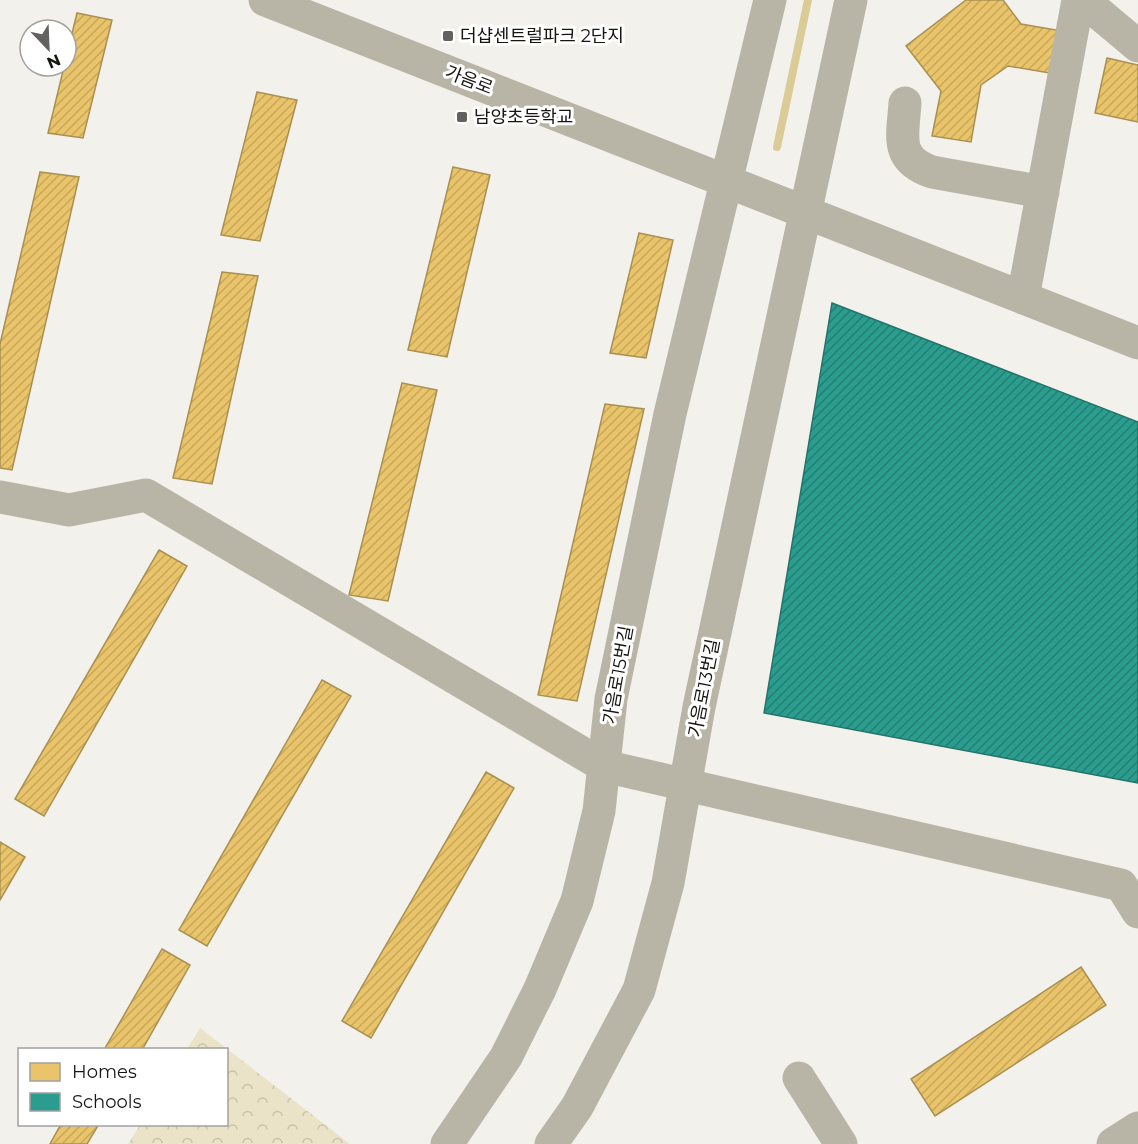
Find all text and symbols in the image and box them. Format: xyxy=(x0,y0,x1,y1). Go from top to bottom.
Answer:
north arrow xyxy=(18,18,78,78)
place label: 더샵센트럴파크 2단지 xyxy=(460,25,624,47)
marker: 더샵센트럴파크 2단지 xyxy=(441,29,455,43)
text: N xyxy=(44,50,63,73)
street label: 가음로 xyxy=(442,61,496,99)
place label: 남양초등학교 xyxy=(474,106,573,128)
marker: 남양초등학교 xyxy=(455,110,469,124)
street label: 가음로15번길 xyxy=(599,624,637,726)
street label: 가음로13번길 xyxy=(684,637,724,739)
legend xyxy=(18,1048,228,1126)
text: Homes xyxy=(72,1061,137,1083)
text: Schools xyxy=(72,1091,142,1113)

